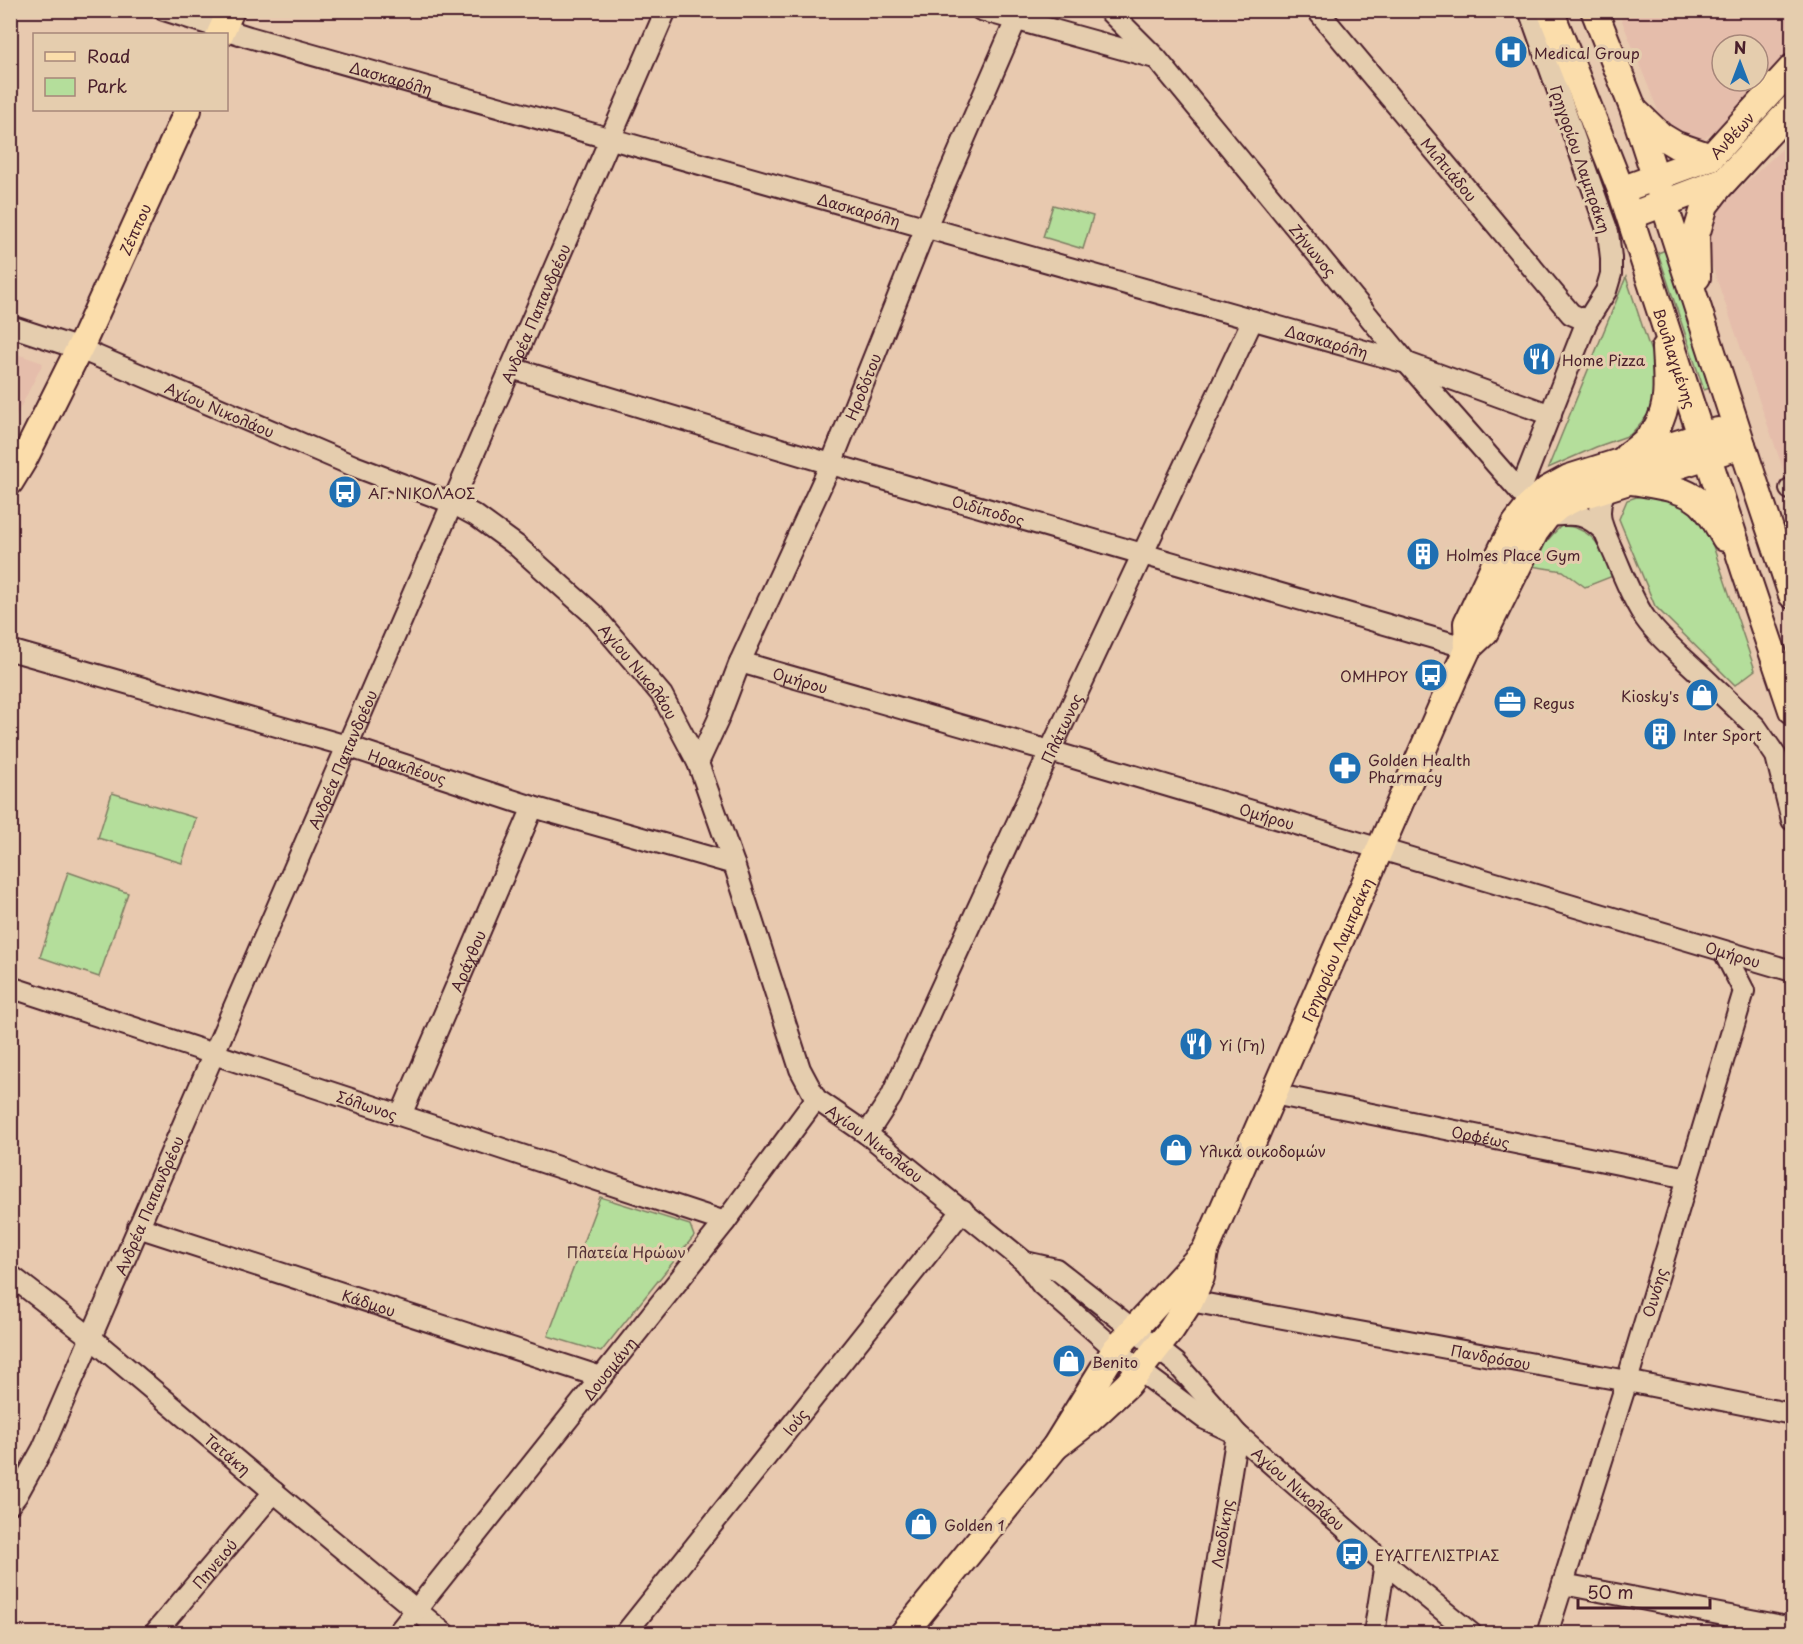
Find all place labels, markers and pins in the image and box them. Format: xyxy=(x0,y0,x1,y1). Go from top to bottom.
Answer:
hospital icon: Medical Group xyxy=(1493,34,1529,70)
place label: Medical Group xyxy=(1534,41,1640,64)
restaurant icon: Home Pizza xyxy=(1521,341,1557,377)
place label: Home Pizza xyxy=(1562,348,1646,371)
bus stop icon: ΑΓ. ΝΙΚΟΛΑΟΣ xyxy=(327,474,363,510)
place label: ΑΓ. ΝΙΚΟΛΑΟΣ xyxy=(368,481,475,504)
building icon: Holmes Place Gym xyxy=(1405,536,1441,572)
place label: Holmes Place Gym xyxy=(1446,543,1580,566)
bus stop icon: ΟΜΗΡΟΥ xyxy=(1413,657,1449,693)
place label: ΟΜΗΡΟΥ xyxy=(1340,664,1408,687)
shop icon: Kiosky's xyxy=(1684,677,1720,713)
office icon: Regus xyxy=(1492,684,1528,720)
place label: Kiosky's xyxy=(1621,684,1679,707)
place label: Regus xyxy=(1533,691,1575,714)
building icon: Inter Sport xyxy=(1642,716,1678,752)
place label: Inter Sport xyxy=(1683,723,1762,746)
place label: Golden Health Pharmacy xyxy=(1368,748,1471,788)
pharmacy icon: Golden Health Pharmacy xyxy=(1327,750,1363,786)
restaurant icon: Yi (Γη) xyxy=(1178,1026,1214,1062)
place label: Yi (Γη) xyxy=(1219,1033,1265,1056)
shop icon: Υλικά οικοδομών xyxy=(1158,1132,1194,1168)
place label: Υλικά οικοδομών xyxy=(1199,1139,1326,1162)
shop icon: Benito xyxy=(1051,1343,1087,1379)
place label: Benito xyxy=(1092,1350,1138,1373)
shop icon: Golden 1 xyxy=(903,1506,939,1542)
place label: Golden 1 xyxy=(944,1513,1004,1536)
bus stop icon: ΕΥΑΓΓΕΛΙΣΤΡΙΑΣ xyxy=(1334,1536,1370,1572)
place label: ΕΥΑΓΓΕΛΙΣΤΡΙΑΣ xyxy=(1375,1543,1500,1566)

